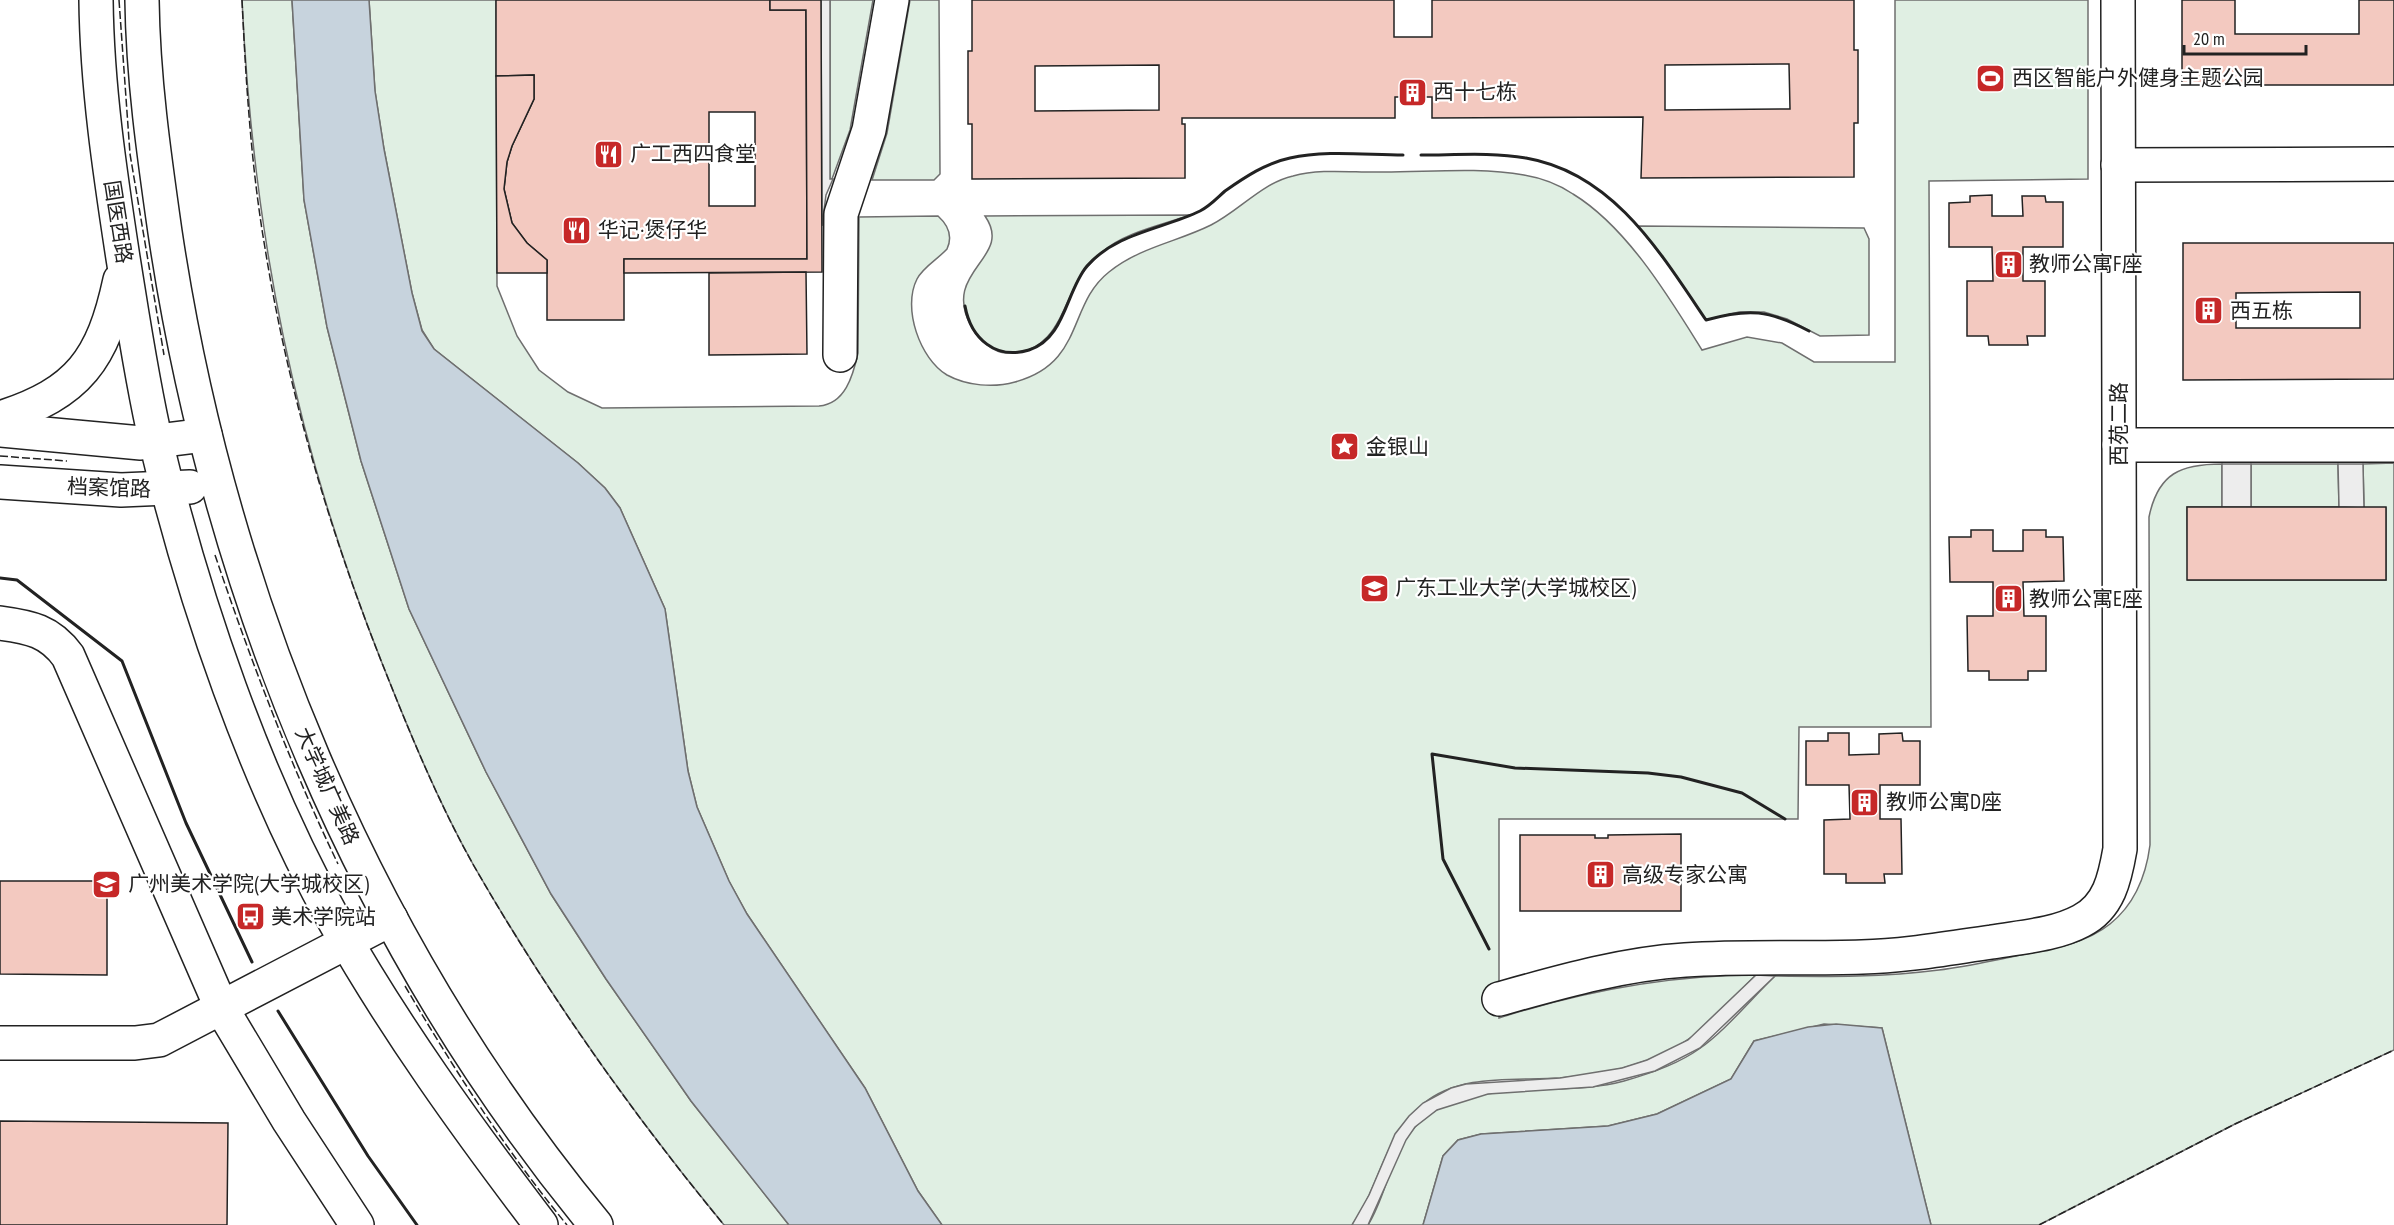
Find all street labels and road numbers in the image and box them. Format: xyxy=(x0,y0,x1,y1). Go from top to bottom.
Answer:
street label: 国医西路 xyxy=(99,178,138,266)
street label: 西苑二路 xyxy=(2105,382,2132,466)
street label: 档案馆路 xyxy=(67,473,151,502)
street label: 大学城广美路 xyxy=(289,723,365,849)

